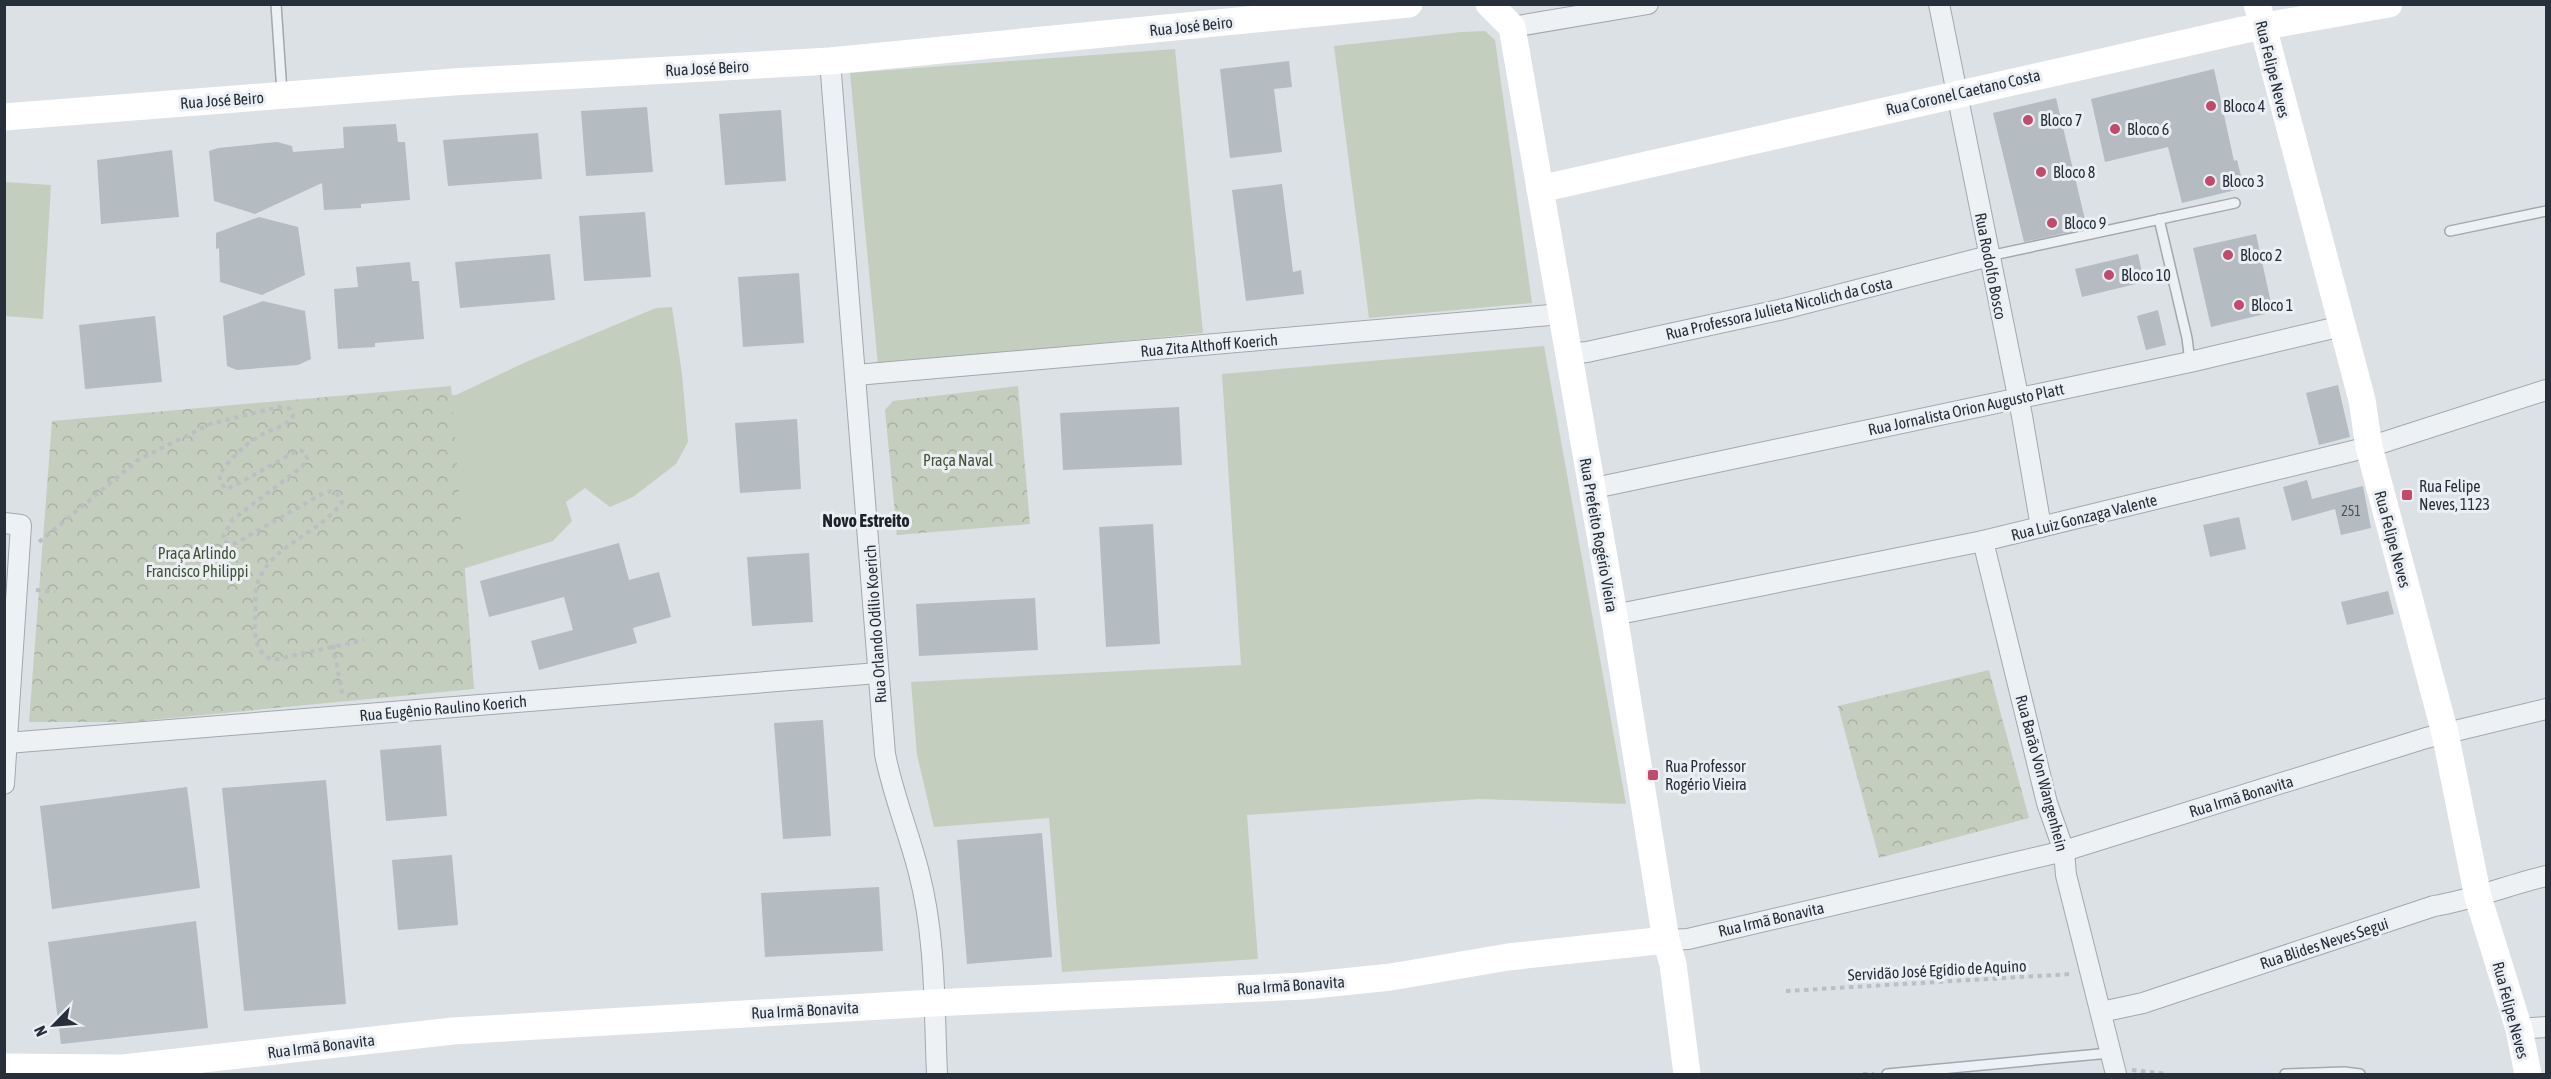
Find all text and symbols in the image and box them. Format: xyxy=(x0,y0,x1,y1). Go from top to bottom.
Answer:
street label: Rua José Beiro xyxy=(1148,13,1234,39)
street label: Rua Felipe Neves xyxy=(2251,18,2294,120)
street label: Rua José Beiro xyxy=(665,57,749,79)
street label: Rua Coronel Caetano Costa xyxy=(1884,66,2042,118)
street label: Rua José Beiro xyxy=(180,88,264,112)
place label: Bloco 4 xyxy=(2223,97,2265,115)
marker: Bloco 4 xyxy=(2204,99,2218,113)
place label: Bloco 7 xyxy=(2040,111,2082,129)
marker: Bloco 7 xyxy=(2021,113,2035,127)
place label: Bloco 6 xyxy=(2127,120,2169,138)
marker: Bloco 6 xyxy=(2108,122,2122,136)
place label: Bloco 8 xyxy=(2053,163,2095,181)
marker: Bloco 8 xyxy=(2034,165,2048,179)
place label: Bloco 3 xyxy=(2222,172,2264,190)
marker: Bloco 3 xyxy=(2203,174,2217,188)
street label: Rua Rodolfo Bosco xyxy=(1972,211,2010,321)
place label: Bloco 9 xyxy=(2064,214,2106,232)
marker: Bloco 9 xyxy=(2045,216,2059,230)
place label: Bloco 2 xyxy=(2240,246,2282,264)
marker: Bloco 2 xyxy=(2221,248,2235,262)
place label: Bloco 10 xyxy=(2121,266,2171,284)
marker: Bloco 10 xyxy=(2102,268,2116,282)
street label: Rua Professora Julieta Nicolich da Costa xyxy=(1664,273,1894,343)
place label: Bloco 1 xyxy=(2251,296,2293,314)
marker: Bloco 1 xyxy=(2232,298,2246,312)
street label: Rua Zita Althoff Koerich xyxy=(1140,330,1278,360)
street label: Rua Jornalista Orion Augusto Platt xyxy=(1866,379,2066,440)
park label: Praça Naval xyxy=(923,451,994,470)
street label: Rua Prefeito Rogério Vieira xyxy=(1576,456,1621,614)
place label: Rua Felipe Neves, 1123 xyxy=(2419,477,2490,513)
marker: Rua Felipe Neves, 1123 xyxy=(2400,488,2414,502)
street label: Rua Felipe Neves xyxy=(2370,489,2415,590)
street label: Rua Luiz Gonzaga Valente xyxy=(2009,490,2159,545)
house number: 251 xyxy=(2341,503,2361,519)
district label: Novo Estreito xyxy=(822,510,910,531)
park label: Praça Arlindo Francisco Philippi xyxy=(146,544,248,581)
street label: Rua Orlando Odílio Koerich xyxy=(860,544,890,704)
street label: Rua Eugênio Raulino Koerich xyxy=(359,692,527,725)
street label: Rua Barão Von Wangenhein xyxy=(2011,693,2072,853)
place label: Rua Professor Rogério Vieira xyxy=(1665,757,1747,794)
marker: Rua Professor Rogério Vieira xyxy=(1646,768,1660,782)
street label: Rua Irmã Bonavita xyxy=(2187,772,2295,820)
street label: Rua Irmã Bonavita xyxy=(1716,898,1826,940)
street label: Rua Blides Neves Segui xyxy=(2258,914,2391,973)
street label: Servidão José Egídio de Aquino xyxy=(1847,956,2027,985)
street label: Rua Felipe Neves xyxy=(2488,960,2533,1061)
street label: Rua Irmã Bonavita xyxy=(1237,972,1345,998)
north arrow xyxy=(24,995,84,1055)
street label: Rua Irmã Bonavita xyxy=(751,998,859,1022)
text: N xyxy=(30,1023,51,1039)
street label: Rua Irmã Bonavita xyxy=(266,1030,376,1062)

